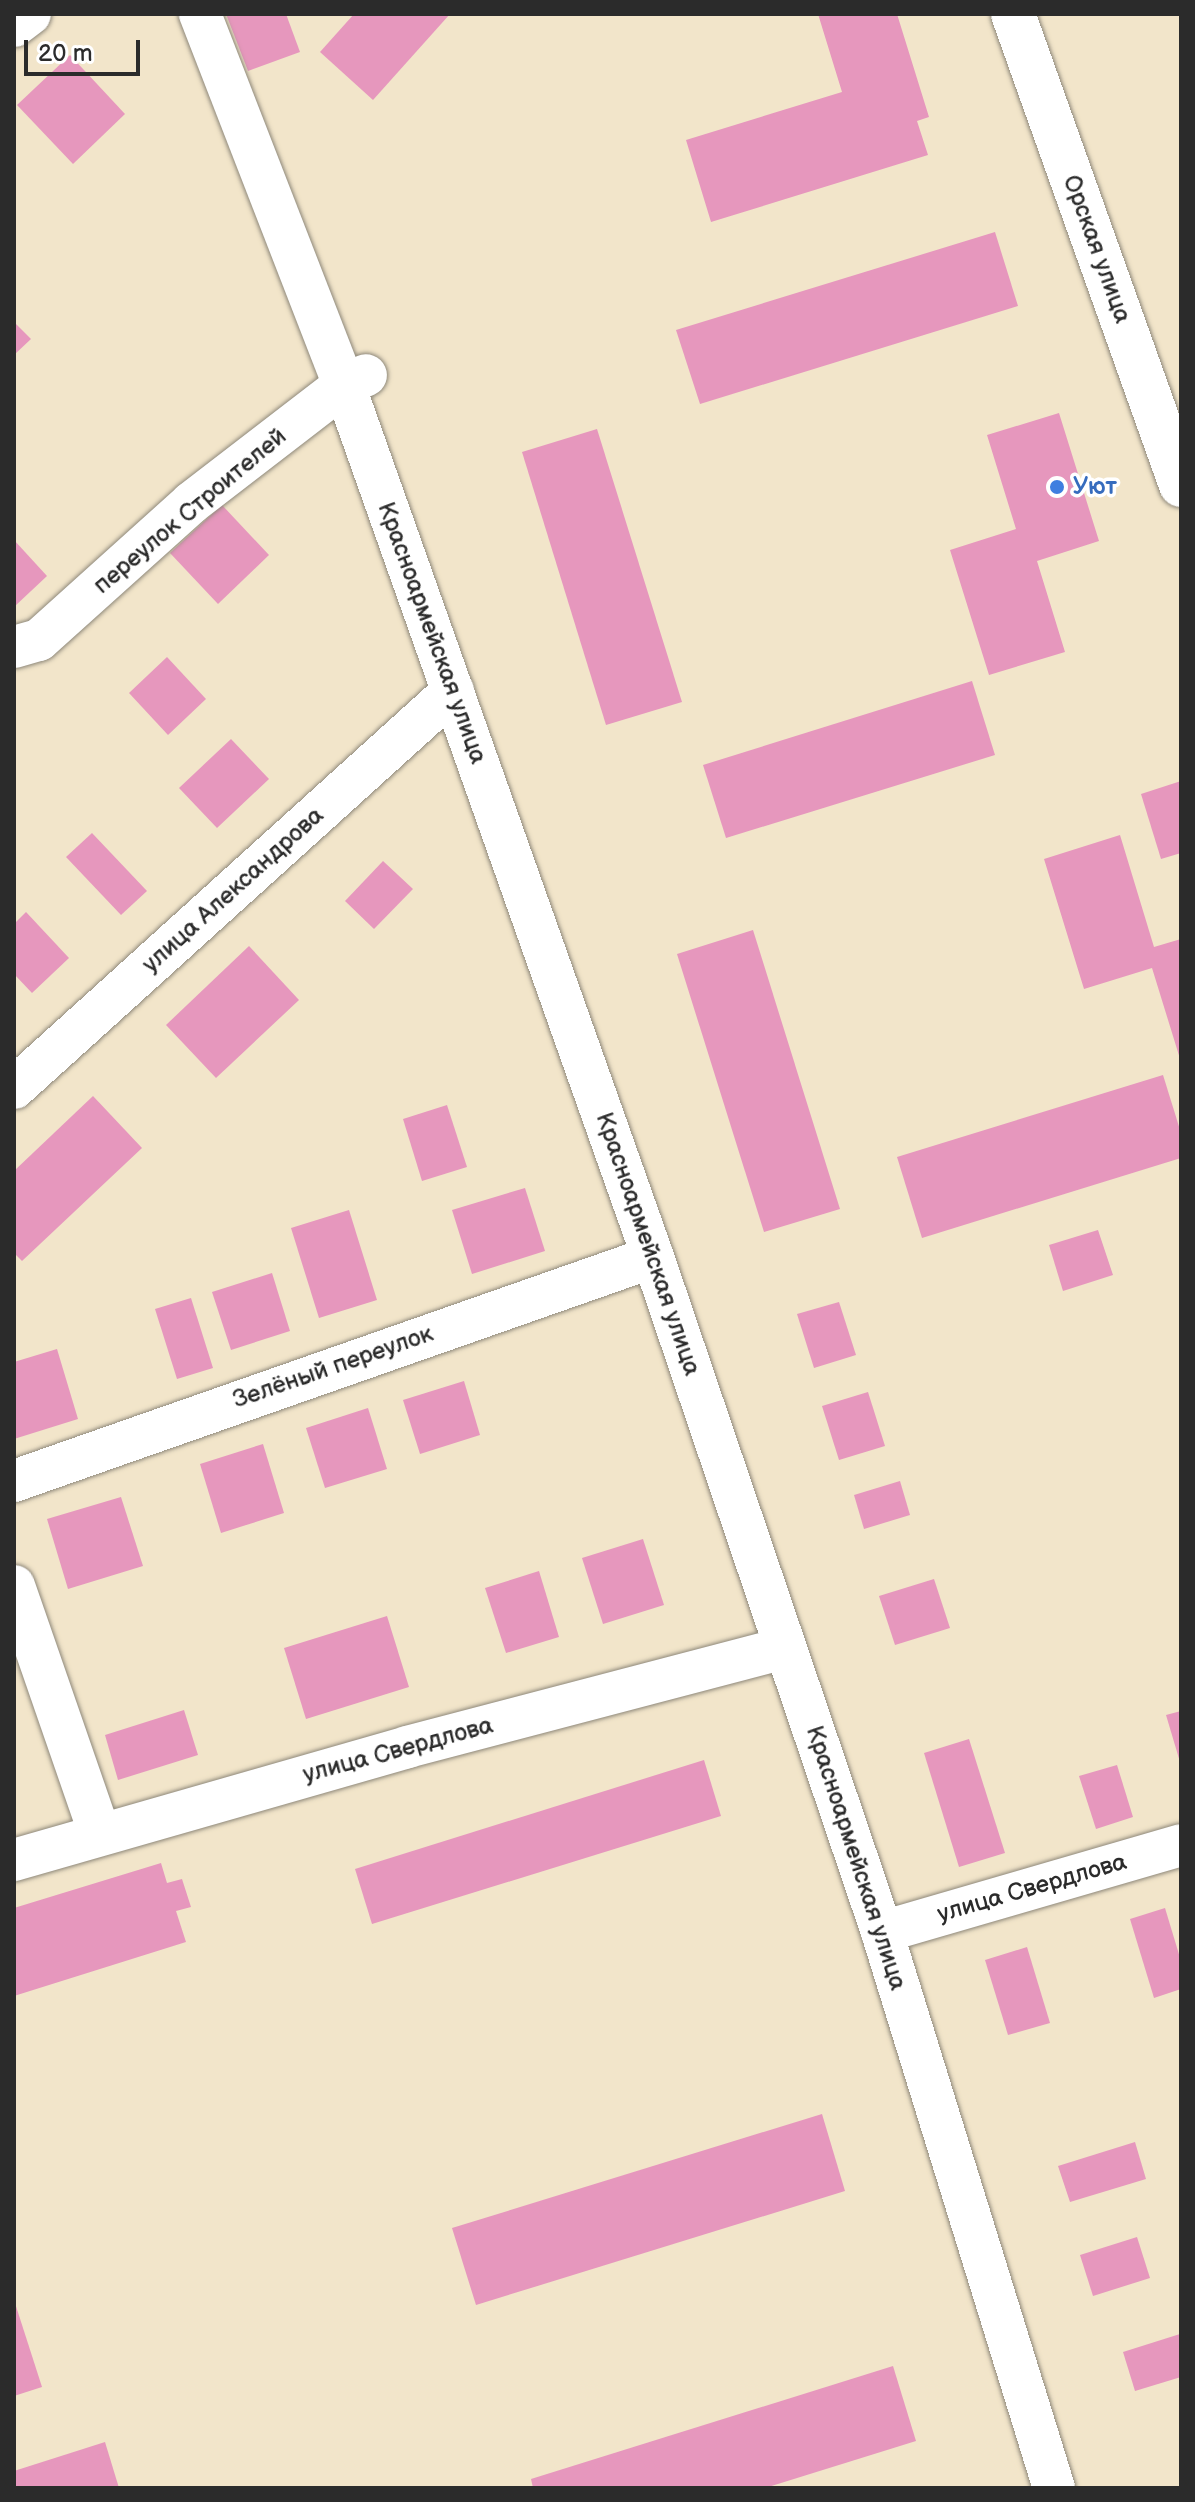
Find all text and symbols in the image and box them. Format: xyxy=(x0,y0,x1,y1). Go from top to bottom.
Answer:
scale bar xyxy=(28,24,144,74)
text: 20 m xyxy=(38,39,93,68)
street label: Орская улица xyxy=(1057,171,1137,327)
street label: переулок Строителей xyxy=(88,422,292,600)
place label: Уют xyxy=(1073,473,1117,501)
marker: Уют xyxy=(1048,478,1066,496)
street label: Красноармейская улица xyxy=(371,498,493,768)
street label: улица Александрова xyxy=(137,801,329,979)
street label: Красноармейская улица xyxy=(589,1109,707,1379)
street label: Зелёный переулок xyxy=(229,1319,437,1415)
street label: улица Свердлова xyxy=(300,1711,496,1789)
street label: Красноармейская улица xyxy=(800,1722,912,1994)
street label: улица Свердлова xyxy=(934,1847,1130,1929)

